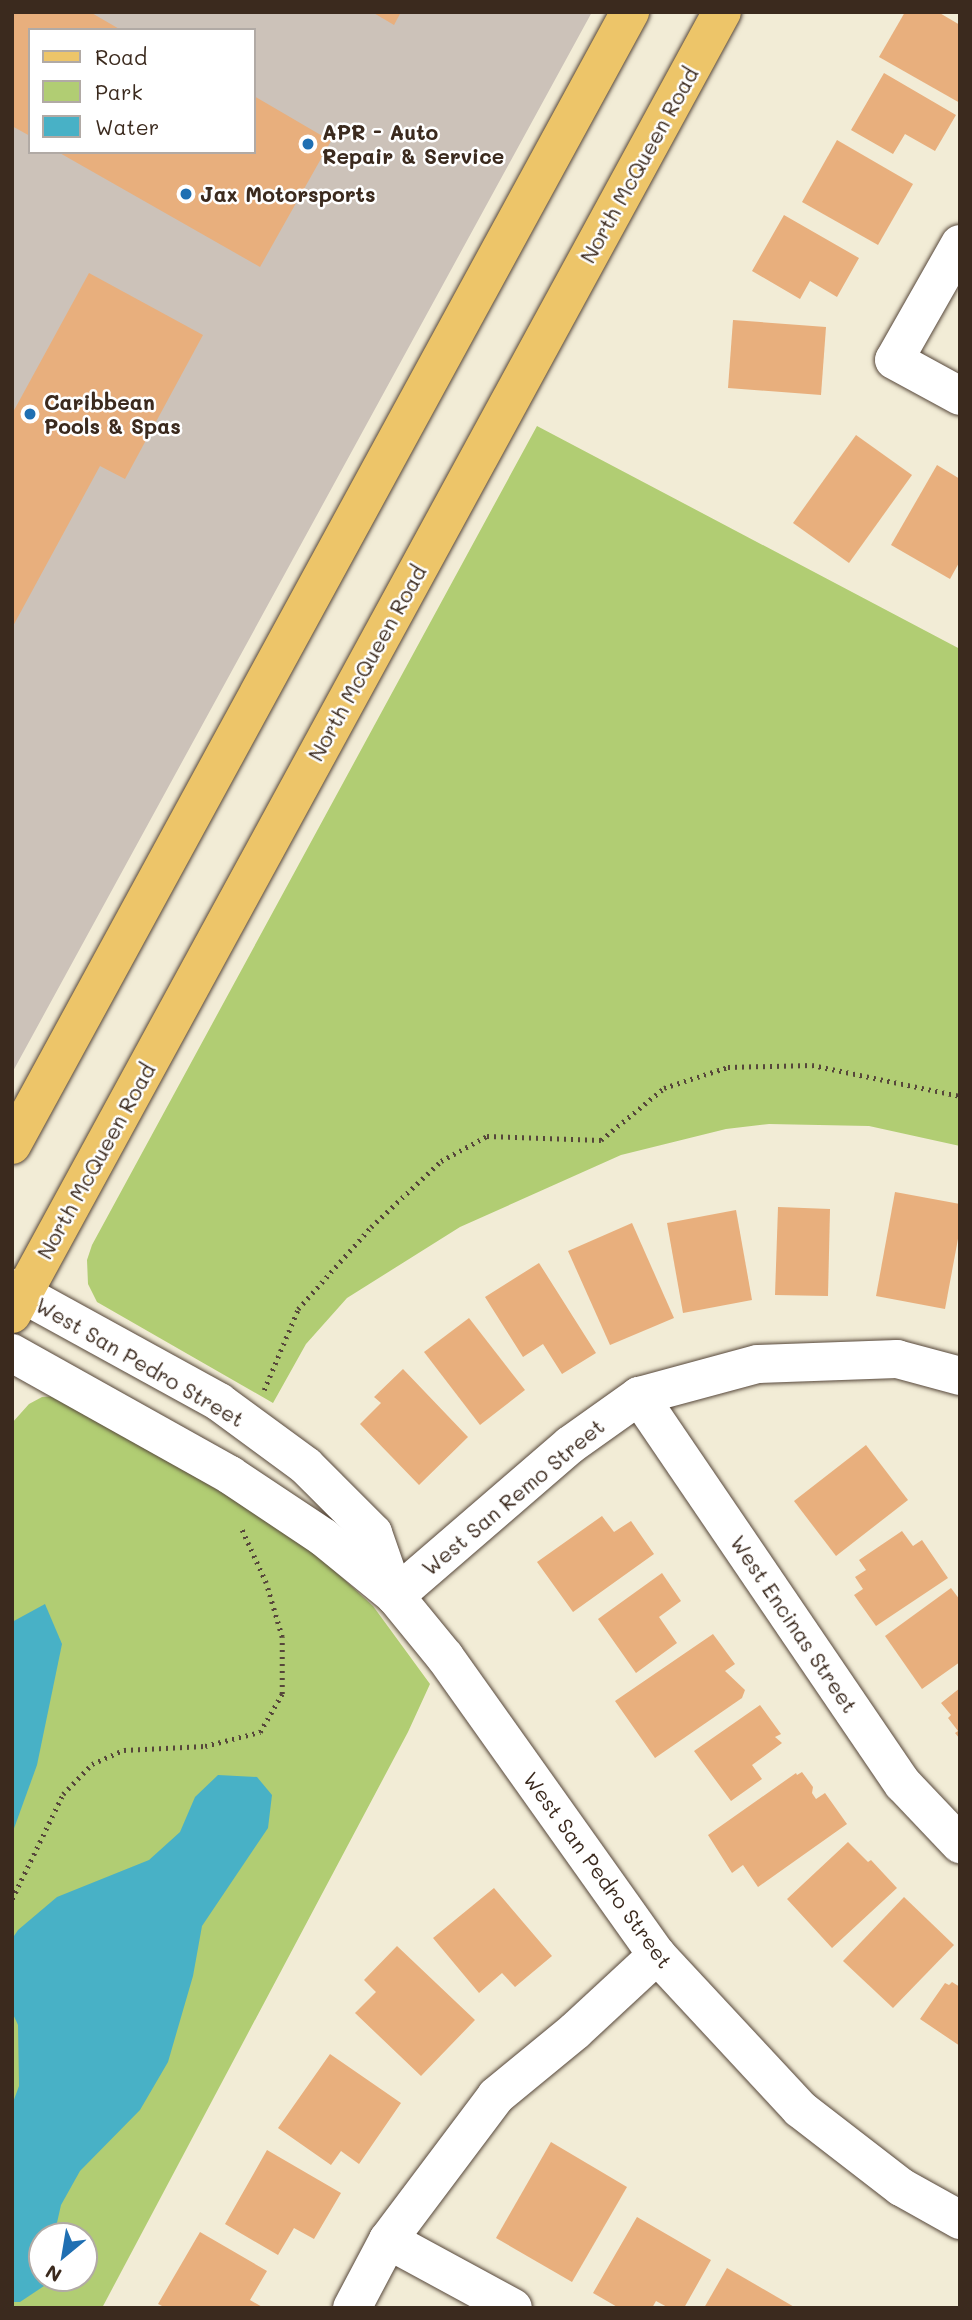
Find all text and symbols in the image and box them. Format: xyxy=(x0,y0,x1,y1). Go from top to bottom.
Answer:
legend xyxy=(28,28,256,154)
text: Road xyxy=(95,43,147,70)
street label: North McQueen Road xyxy=(575,63,703,267)
text: Park xyxy=(95,78,143,105)
text: Water xyxy=(95,113,159,140)
place label: APR - Auto Repair & Service xyxy=(322,119,504,169)
marker: APR - Auto Repair & Service xyxy=(300,136,316,152)
place label: Jax Motorsports xyxy=(200,181,375,207)
marker: Jax Motorsports xyxy=(178,186,194,202)
place label: Caribbean Pools & Spas xyxy=(44,389,181,439)
marker: Caribbean Pools & Spas xyxy=(22,406,38,422)
street label: North McQueen Road xyxy=(303,561,431,765)
street label: North McQueen Road xyxy=(32,1059,160,1263)
street label: West San Pedro Street xyxy=(31,1292,249,1432)
street label: West San Remo Street xyxy=(417,1413,609,1581)
street label: West Encinas Street xyxy=(725,1531,863,1717)
street label: West San Pedro Street xyxy=(518,1767,678,1973)
north arrow xyxy=(28,2222,98,2292)
text: N xyxy=(41,2259,66,2288)

